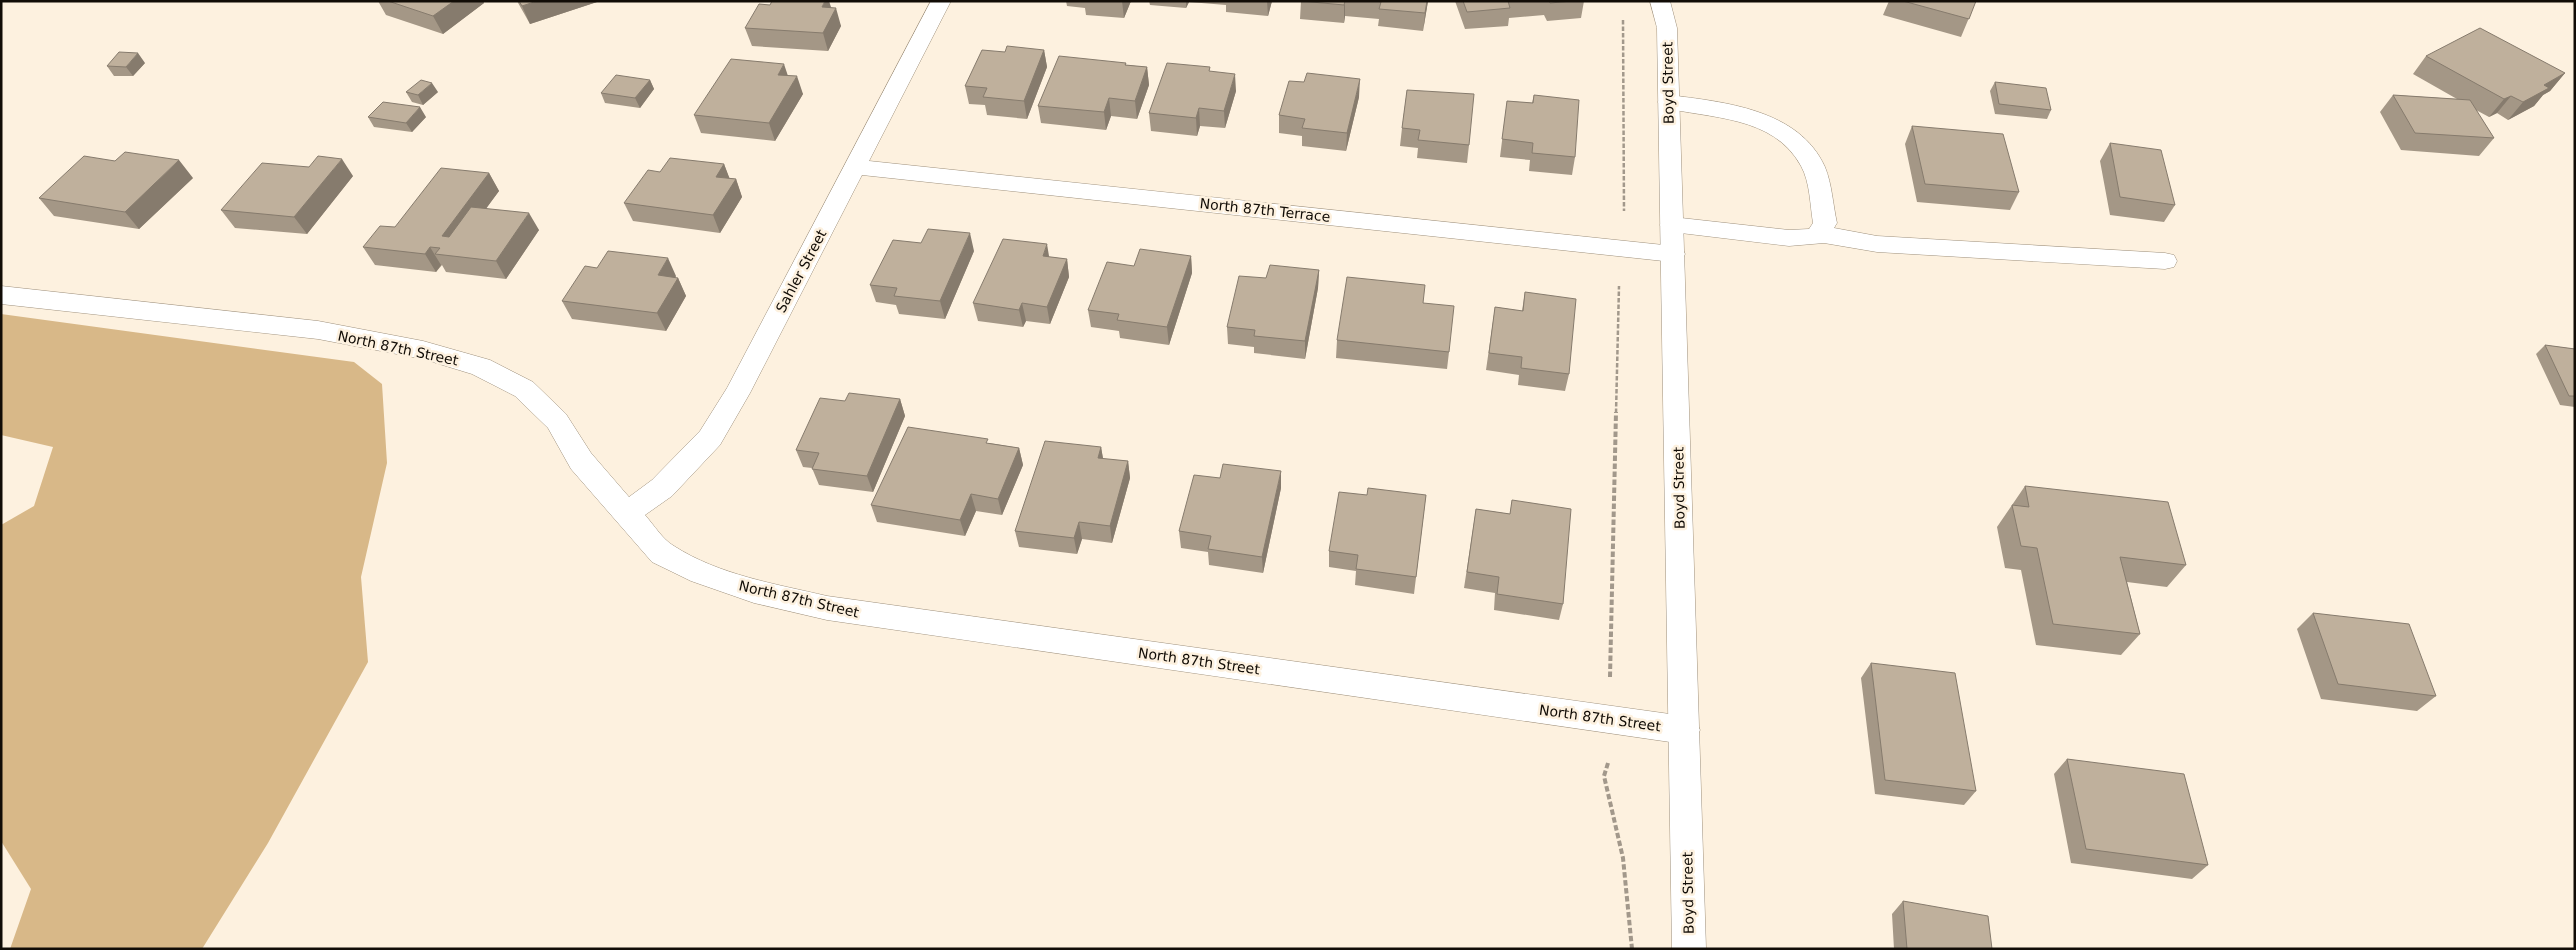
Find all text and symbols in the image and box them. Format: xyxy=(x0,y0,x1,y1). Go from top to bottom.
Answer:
street label: Boyd Street xyxy=(1659,41,1677,124)
street label: North 87th Terrace xyxy=(1199,195,1331,225)
street label: Sahler Street xyxy=(772,226,830,315)
street label: North 87th Street xyxy=(336,327,460,369)
street label: Boyd Street xyxy=(1670,446,1688,529)
street label: North 87th Street xyxy=(737,577,861,621)
street label: North 87th Street xyxy=(1137,645,1261,678)
street label: North 87th Street xyxy=(1538,702,1662,735)
street label: Boyd Street xyxy=(1679,851,1697,934)

